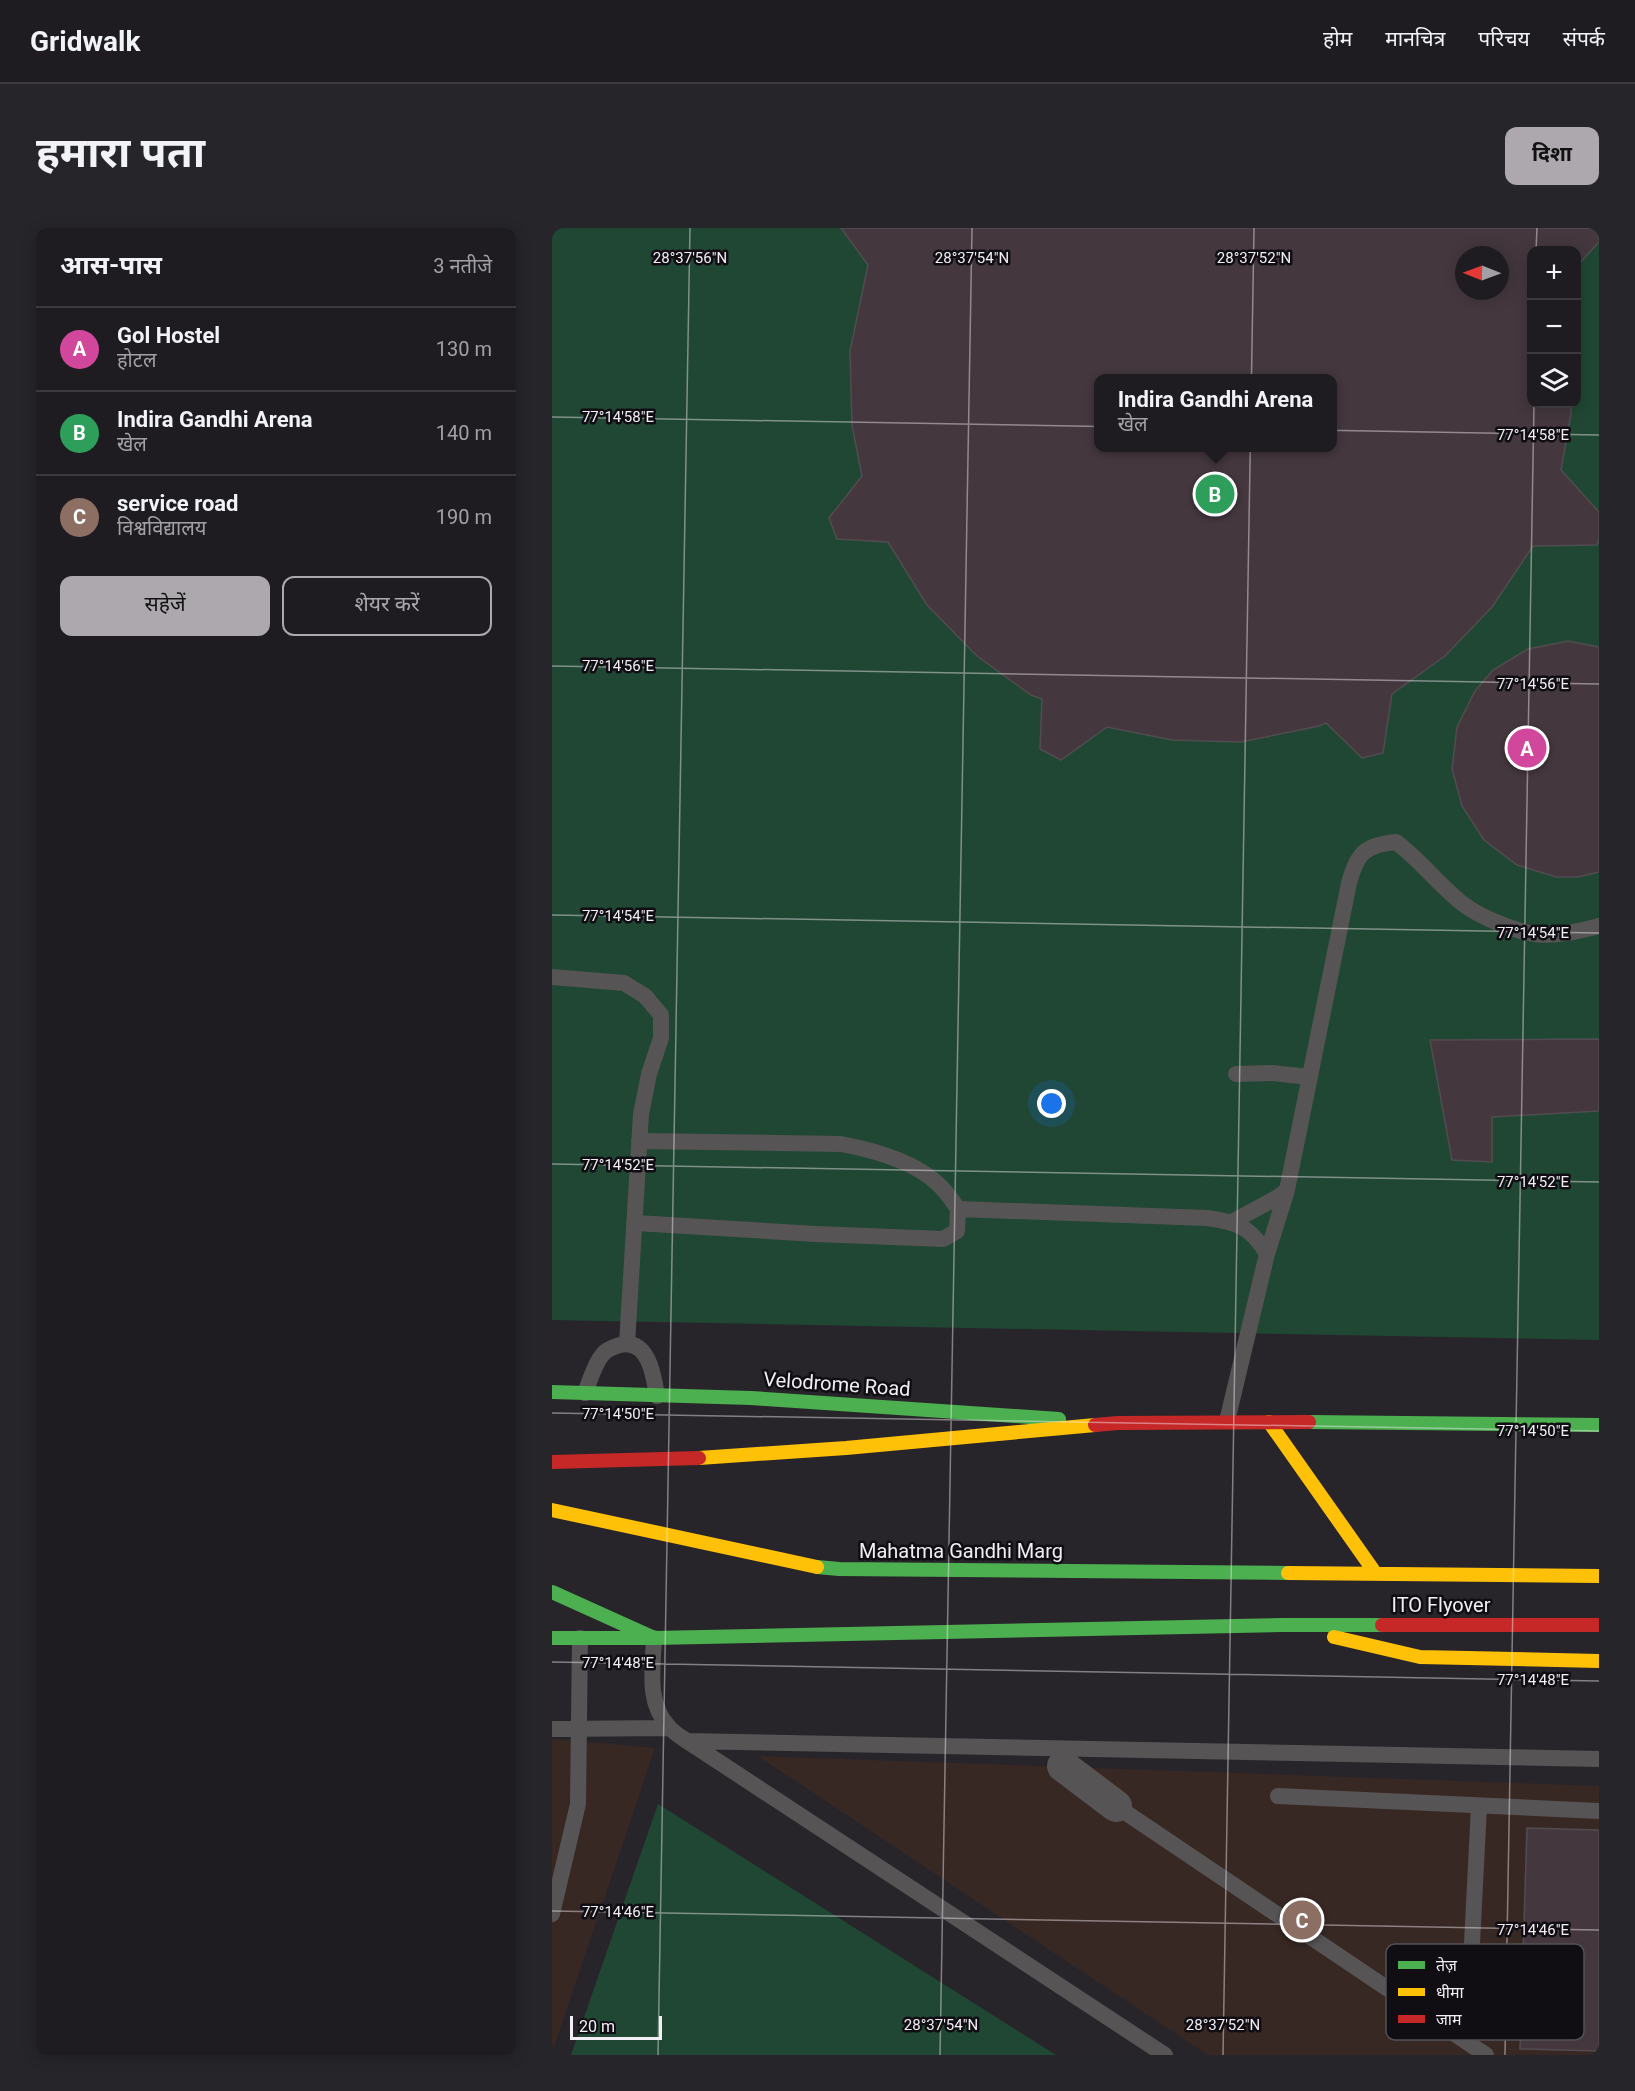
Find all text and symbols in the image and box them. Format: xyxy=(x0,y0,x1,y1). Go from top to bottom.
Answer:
text: Gridwalk xyxy=(30,25,140,58)
text: होम xyxy=(1323,27,1352,51)
text: मानचित्र xyxy=(1385,27,1445,51)
text: परिचय xyxy=(1478,27,1530,51)
text: संपर्क xyxy=(1563,27,1605,51)
button: दिशा xyxy=(1505,127,1599,185)
text: हमारा पता xyxy=(36,128,205,177)
north arrow xyxy=(1455,246,1509,300)
map controls xyxy=(1527,246,1581,408)
button: + xyxy=(1527,246,1581,300)
text: 28°37'56"N xyxy=(653,249,727,267)
text: 28°37'54"N xyxy=(935,249,1009,267)
text: 28°37'52"N xyxy=(1217,249,1291,267)
text: आस-पास xyxy=(60,250,162,280)
text: 3 नतीजे xyxy=(433,254,492,278)
button: − xyxy=(1527,300,1581,354)
text: Gol Hostel xyxy=(117,323,220,348)
text: A xyxy=(73,337,86,361)
text: 130 m xyxy=(436,337,492,361)
text: होटल xyxy=(117,348,156,372)
button: layers xyxy=(1527,354,1581,408)
popup xyxy=(1094,374,1337,452)
text: Indira Gandhi Arena xyxy=(1118,387,1313,412)
text: Indira Gandhi Arena xyxy=(117,407,313,432)
text: 77°14'58"E xyxy=(582,408,655,426)
text: खेल xyxy=(1118,412,1148,436)
text: B xyxy=(73,421,86,445)
text: 140 m xyxy=(436,421,492,445)
text: 77°14'58"E xyxy=(1497,426,1570,444)
text: खेल xyxy=(117,432,147,456)
pin: B xyxy=(1196,472,1234,516)
text: service road xyxy=(117,491,239,516)
text: C xyxy=(73,505,86,529)
text: 190 m xyxy=(436,505,492,529)
text: विश्वविद्यालय xyxy=(117,516,206,540)
button: सहेजें xyxy=(60,576,270,636)
button: शेयर करें xyxy=(282,576,492,636)
text: 77°14'56"E xyxy=(582,657,655,675)
text: 77°14'56"E xyxy=(1497,675,1570,693)
pin: A xyxy=(1508,726,1546,770)
text: 77°14'54"E xyxy=(582,907,655,925)
text: 77°14'54"E xyxy=(1497,924,1570,942)
your location xyxy=(1037,1089,1066,1118)
text: 77°14'52"E xyxy=(582,1156,655,1174)
text: 77°14'52"E xyxy=(1497,1173,1570,1191)
street label: Velodrome Road xyxy=(763,1367,911,1401)
text: 77°14'50"E xyxy=(582,1405,655,1423)
text: 77°14'50"E xyxy=(1497,1422,1570,1440)
street label: Mahatma Gandhi Marg xyxy=(859,1539,1063,1563)
street label: ITO Flyover xyxy=(1392,1593,1491,1617)
text: 77°14'48"E xyxy=(582,1654,655,1672)
text: 77°14'48"E xyxy=(1497,1671,1570,1689)
pin: C xyxy=(1282,1898,1322,1942)
text: 77°14'46"E xyxy=(582,1903,655,1921)
text: 77°14'46"E xyxy=(1497,1921,1570,1939)
legend xyxy=(1386,1944,1584,2040)
text: तेज़ xyxy=(1436,1956,1458,1975)
text: धीमा xyxy=(1436,1983,1465,2002)
text: जाम xyxy=(1436,2010,1462,2029)
scale bar xyxy=(570,2013,662,2040)
text: 28°37'54"N xyxy=(904,2016,978,2034)
text: 28°37'52"N xyxy=(1186,2016,1260,2034)
text: 20 m xyxy=(579,2017,615,2036)

